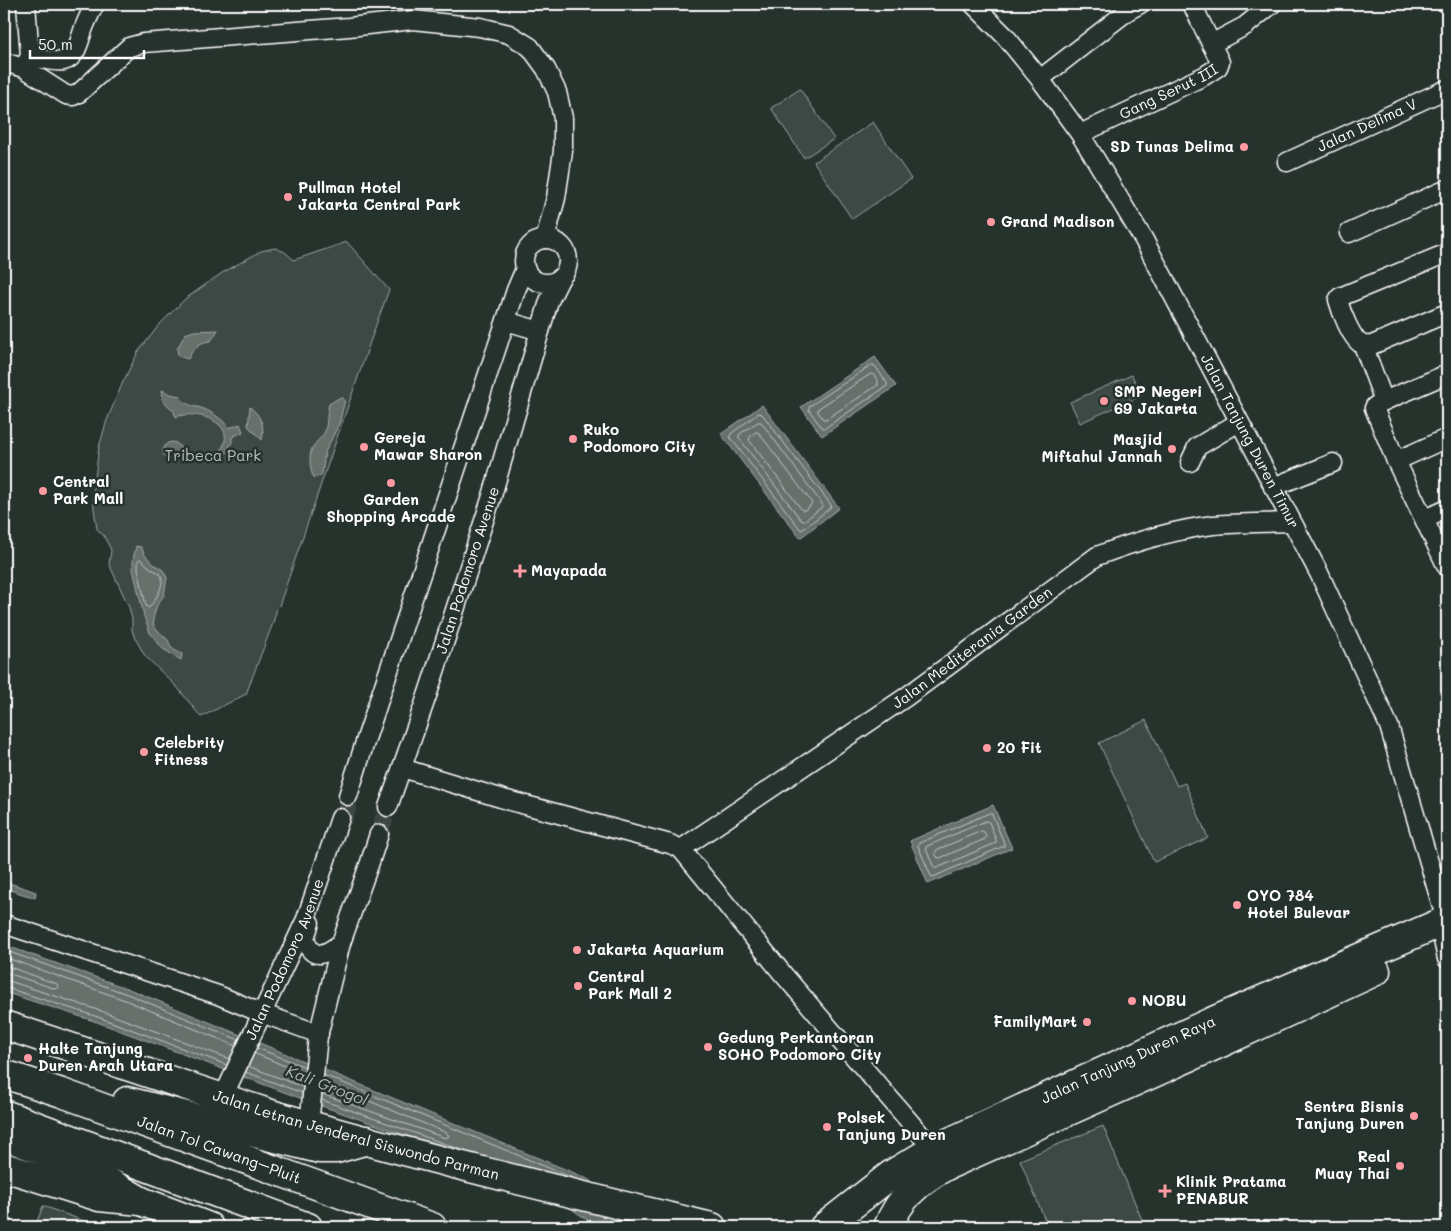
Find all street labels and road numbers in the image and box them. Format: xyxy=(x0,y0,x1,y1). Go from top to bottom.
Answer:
street label: Gang Serut III xyxy=(1116,59,1221,123)
street label: Jalan Delima V xyxy=(1314,93,1420,156)
street label: Jalan Tanjung Duren Timur xyxy=(1197,350,1305,531)
street label: Jalan Podomoro Avenue xyxy=(431,484,503,656)
street label: Jalan Mediterania Garden xyxy=(888,581,1056,713)
street label: Jalan Podomoro Avenue xyxy=(240,876,328,1043)
street label: Jalan Tanjung Duren Raya xyxy=(1038,1010,1218,1108)
street label: Jalan Letnan Jenderal Siswondo Parman xyxy=(210,1084,502,1184)
street label: Jalan Tol Cawang–Pluit xyxy=(135,1110,304,1188)

